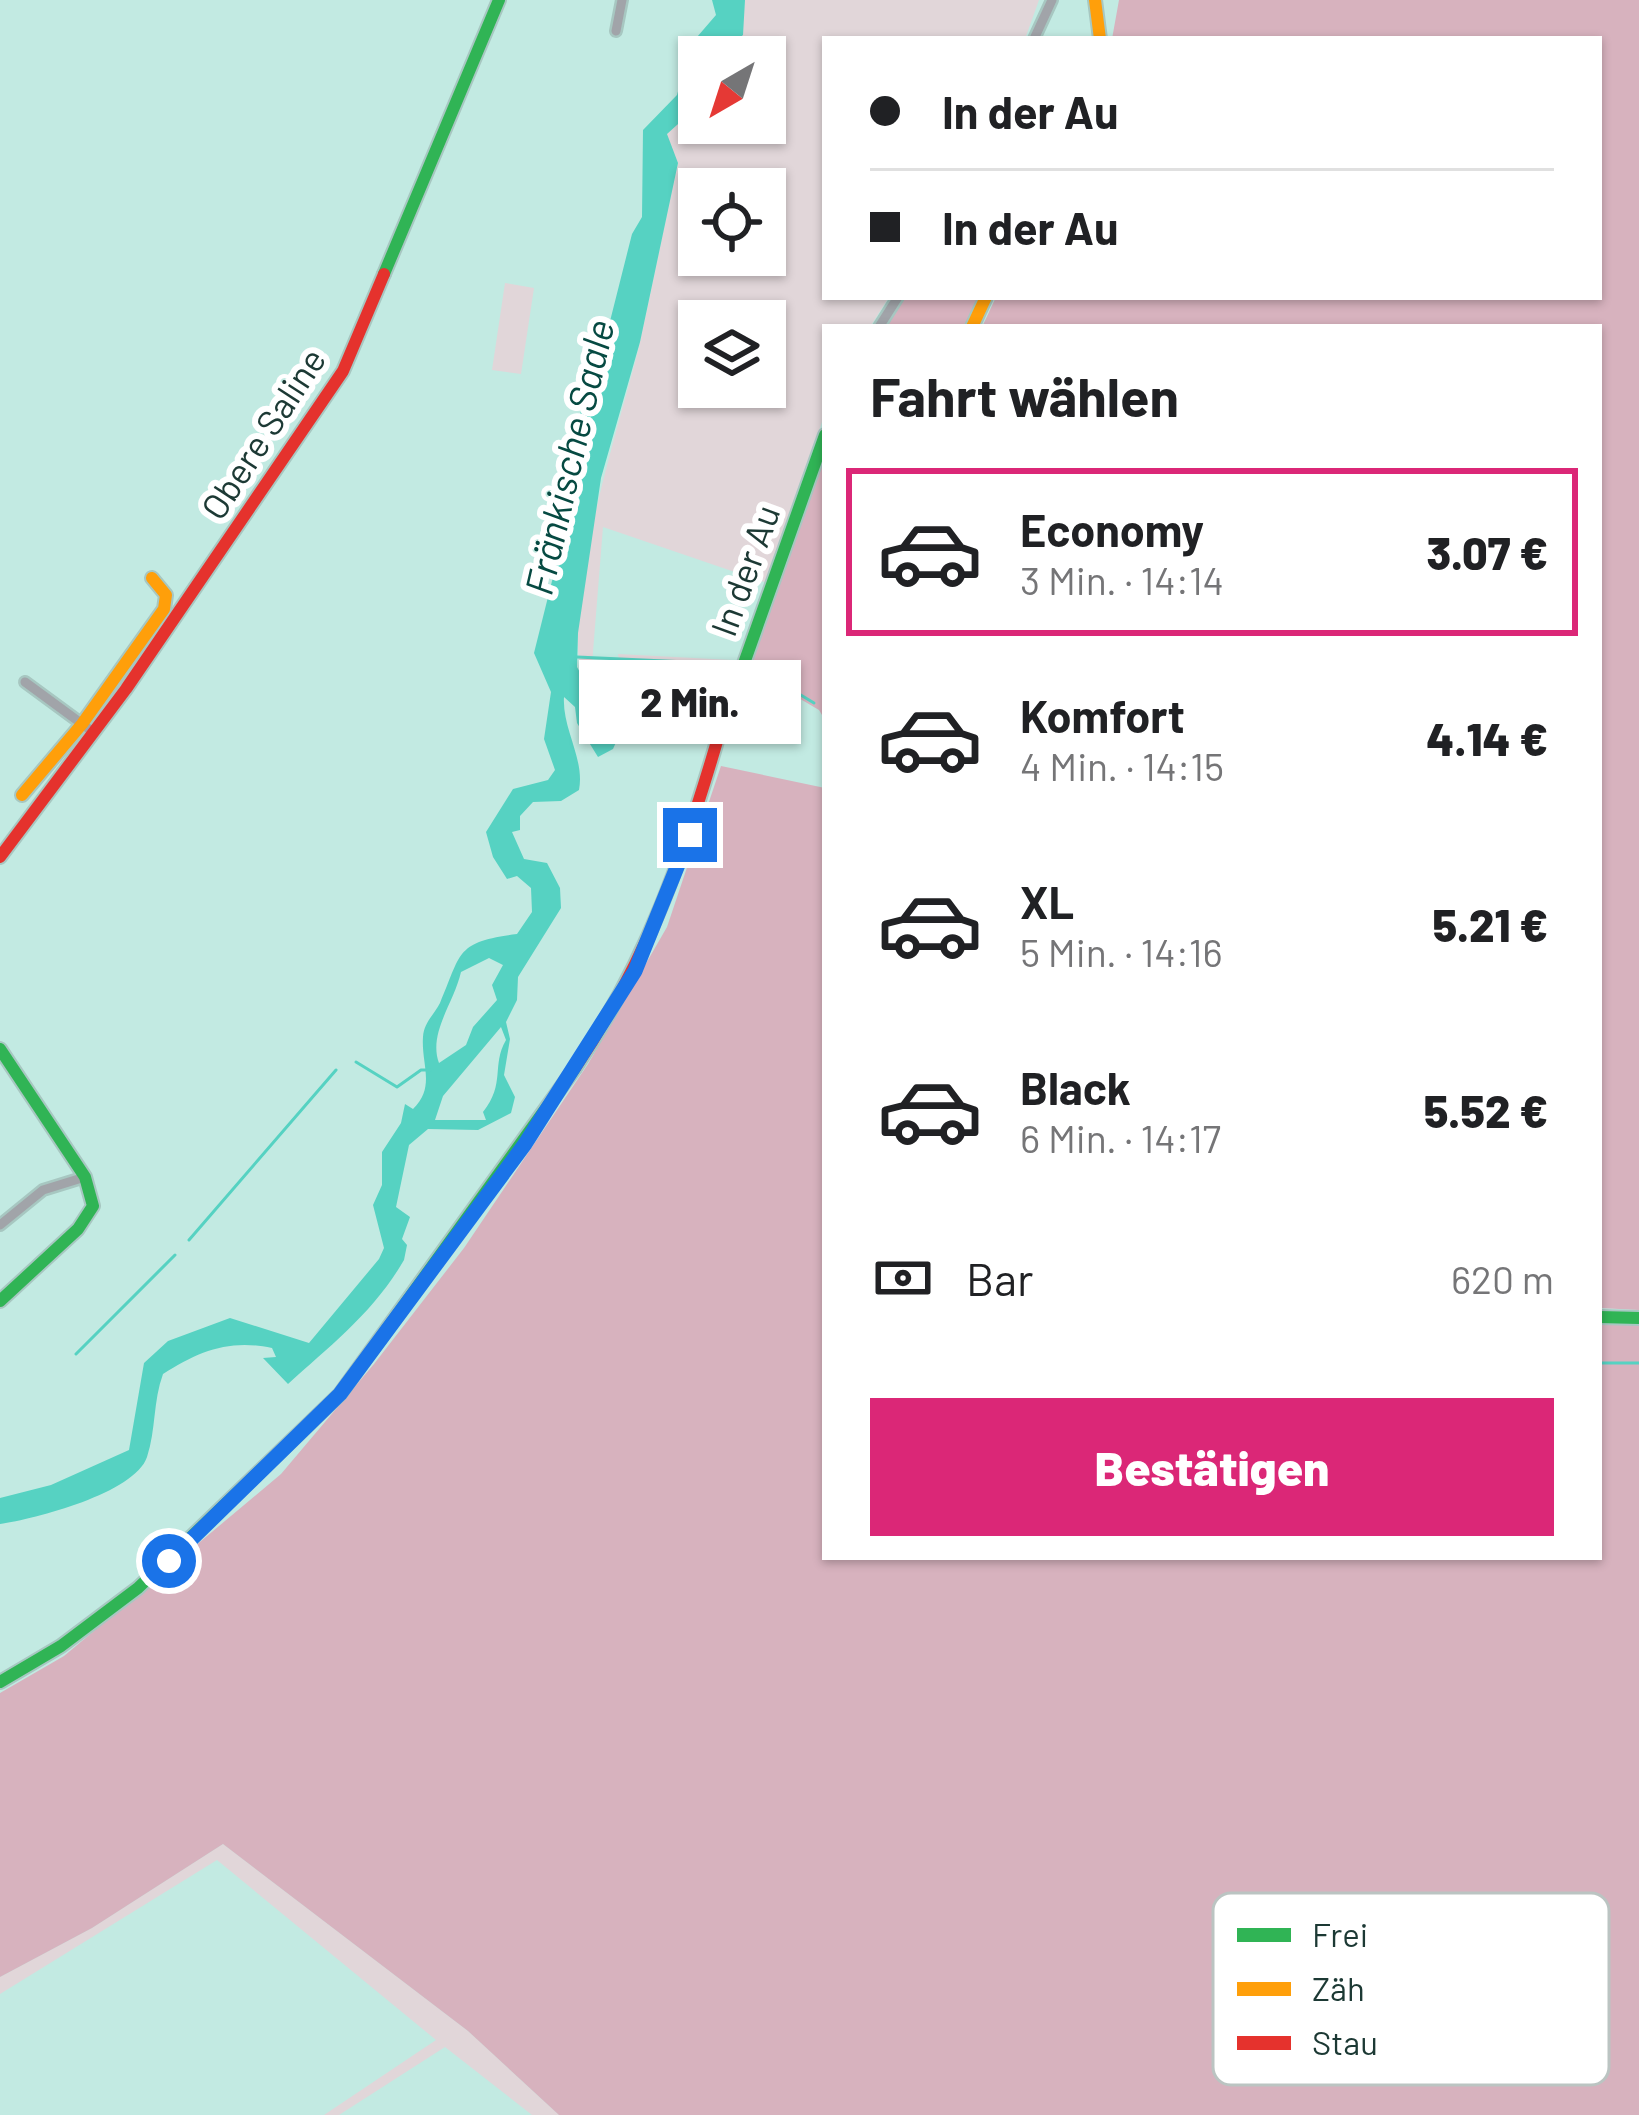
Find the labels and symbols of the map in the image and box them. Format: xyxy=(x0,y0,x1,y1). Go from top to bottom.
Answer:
north arrow xyxy=(678,36,786,144)
water label: Fränkische Saale xyxy=(514,315,622,599)
street label: Obere Saline xyxy=(191,339,333,527)
street label: In der Au xyxy=(700,499,788,641)
callout: 2 Min. xyxy=(579,661,801,745)
route end xyxy=(663,808,717,862)
route start xyxy=(142,1534,196,1588)
legend xyxy=(1213,1893,1609,2085)
text: Frei xyxy=(1312,1914,1368,1954)
text: Zäh xyxy=(1312,1968,1365,2008)
text: Stau xyxy=(1312,2022,1378,2062)

